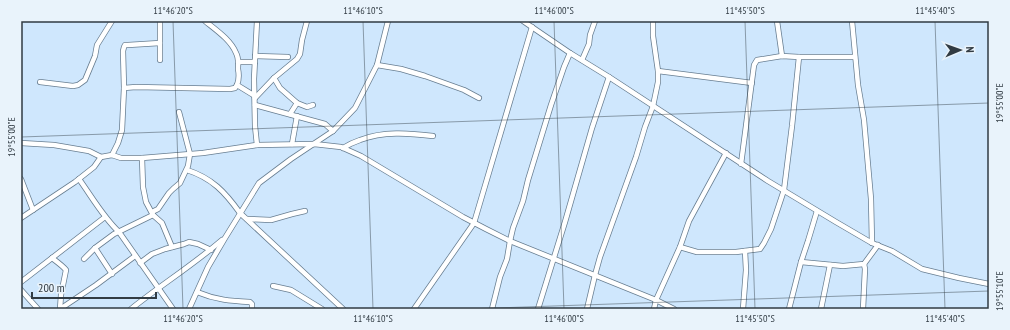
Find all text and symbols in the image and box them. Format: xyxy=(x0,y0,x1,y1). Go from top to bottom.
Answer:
text: 11°46'20"S xyxy=(153,4,193,17)
text: 11°46'10"S xyxy=(343,4,383,17)
text: 11°46'00"S xyxy=(534,4,574,17)
text: 11°45'50"S xyxy=(725,4,765,17)
text: 11°45'40"S xyxy=(915,4,955,17)
north arrow xyxy=(940,30,980,70)
text: N xyxy=(963,46,977,53)
text: 19°55'00"E xyxy=(993,83,1006,123)
text: 19°55'00"E xyxy=(5,117,18,157)
text: 19°55'10"E xyxy=(993,271,1006,311)
scale bar xyxy=(32,274,156,300)
text: 200 m xyxy=(38,280,65,295)
text: 11°46'20"S xyxy=(163,312,203,325)
text: 11°46'10"S xyxy=(353,312,393,325)
text: 11°46'00"S xyxy=(544,312,584,325)
text: 11°45'50"S xyxy=(735,312,775,325)
text: 11°45'40"S xyxy=(925,312,965,325)

